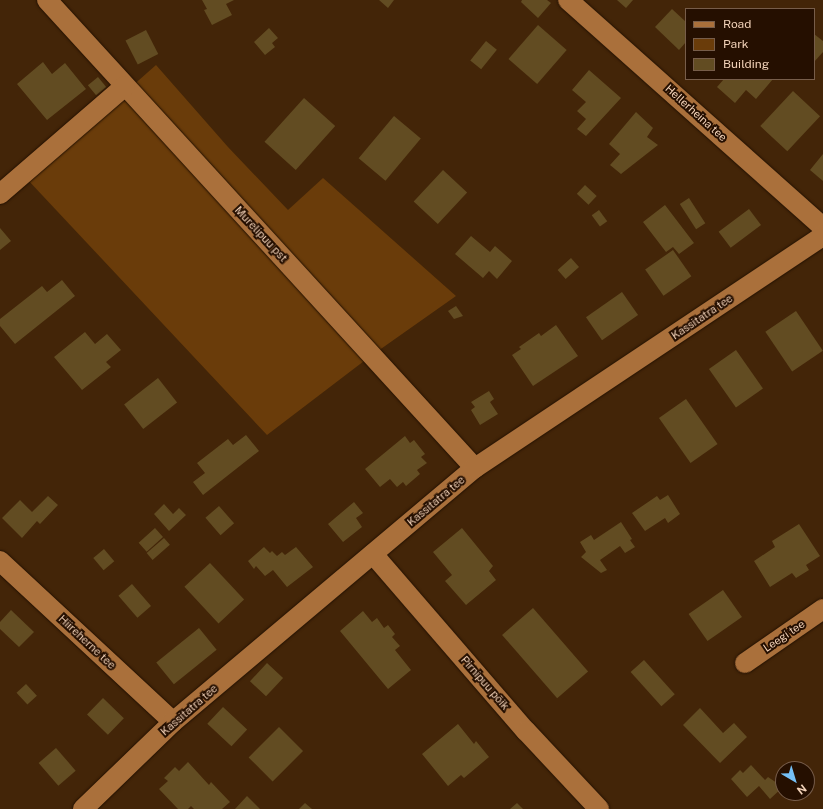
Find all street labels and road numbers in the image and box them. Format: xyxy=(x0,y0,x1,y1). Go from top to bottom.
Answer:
street label: Hellerheina tee xyxy=(662,82,730,144)
street label: Murelipuu pst xyxy=(232,204,290,264)
street label: Kassitatra tee xyxy=(669,292,735,342)
street label: Kassitatra tee xyxy=(405,473,467,529)
street label: Hiireherne tee xyxy=(56,612,118,672)
street label: Leegi tee xyxy=(761,617,807,655)
street label: Pirnipuu põik xyxy=(458,653,512,713)
street label: Kassitatra tee xyxy=(158,682,220,738)

